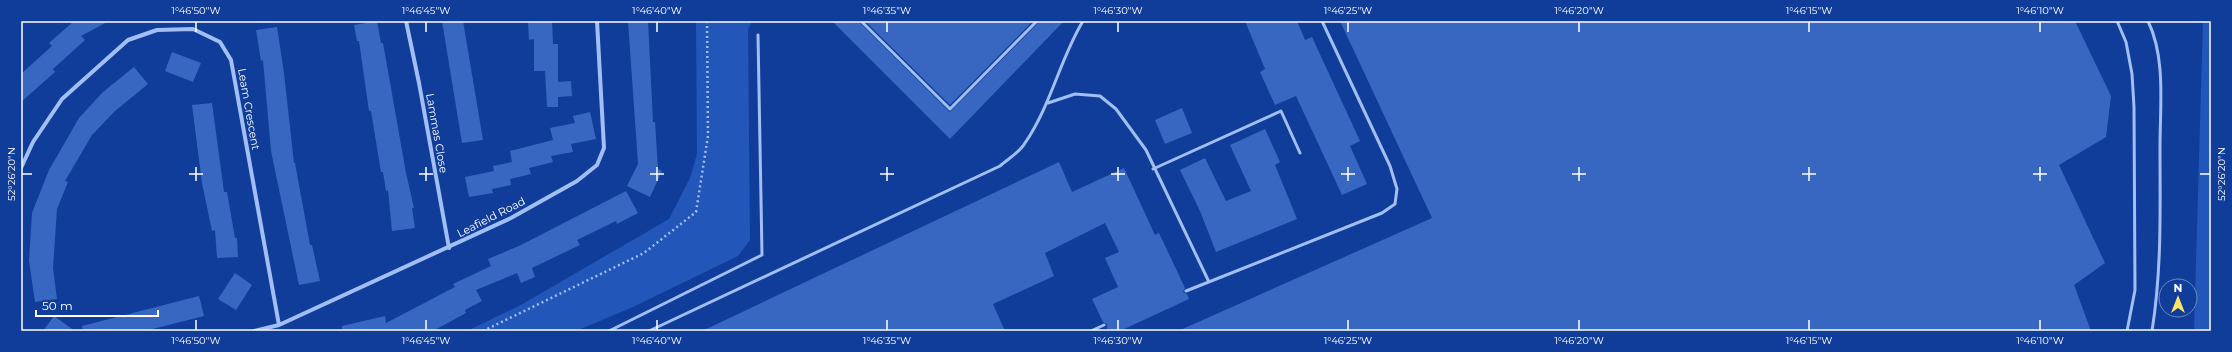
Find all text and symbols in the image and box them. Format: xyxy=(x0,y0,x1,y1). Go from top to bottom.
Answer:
text: 1°46'50"W xyxy=(171,4,221,17)
text: 1°46'45"W xyxy=(402,4,450,17)
text: 1°46'40"W xyxy=(632,4,682,17)
text: 1°46'35"W xyxy=(863,4,911,17)
text: 1°46'30"W xyxy=(1093,4,1143,17)
text: 1°46'25"W xyxy=(1324,4,1372,17)
text: 1°46'20"W xyxy=(1554,4,1604,17)
text: 1°46'15"W xyxy=(1786,4,1832,17)
text: 1°46'10"W xyxy=(2016,4,2064,17)
street label: Leam Crescent xyxy=(235,67,263,151)
street label: Lammas Close xyxy=(423,92,451,174)
text: 52°26'20"N xyxy=(5,147,18,201)
text: 52°26'20"N xyxy=(2215,147,2228,201)
street label: Leafield Road xyxy=(455,194,527,240)
north arrow xyxy=(2158,278,2198,318)
text: N xyxy=(2174,281,2182,295)
scale bar xyxy=(36,292,158,318)
text: 50 m xyxy=(42,298,73,313)
text: 1°46'50"W xyxy=(171,334,221,347)
text: 1°46'45"W xyxy=(402,334,450,347)
text: 1°46'40"W xyxy=(632,334,682,347)
text: 1°46'35"W xyxy=(863,334,911,347)
text: 1°46'30"W xyxy=(1093,334,1143,347)
text: 1°46'25"W xyxy=(1324,334,1372,347)
text: 1°46'20"W xyxy=(1554,334,1604,347)
text: 1°46'15"W xyxy=(1786,334,1832,347)
text: 1°46'10"W xyxy=(2016,334,2064,347)

